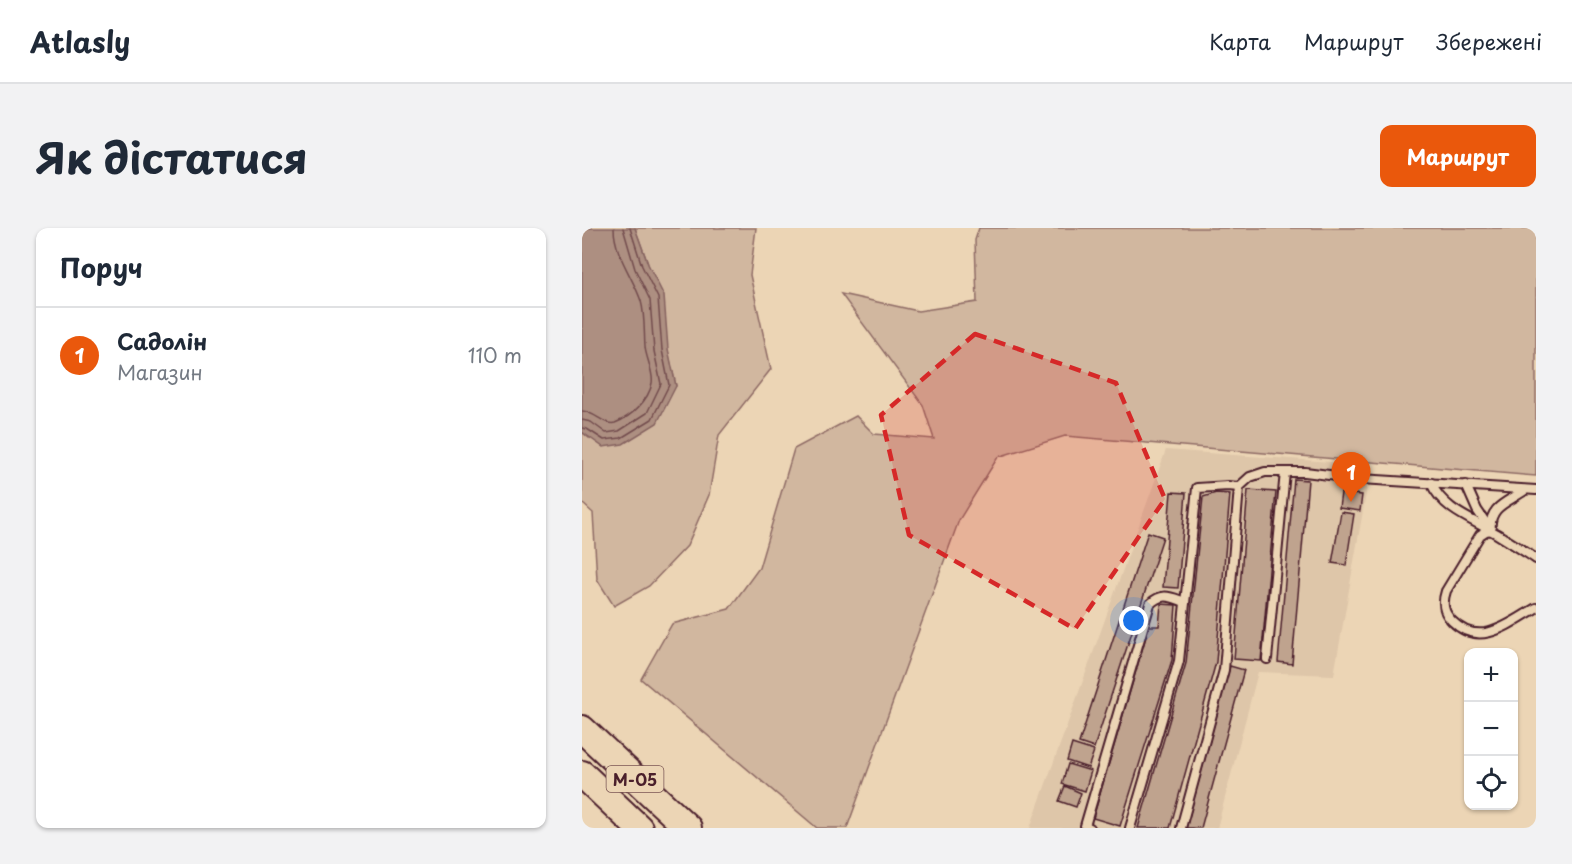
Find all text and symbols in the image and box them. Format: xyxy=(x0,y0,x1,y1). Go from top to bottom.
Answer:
text: Atlasly xyxy=(30,20,130,63)
text: Карта xyxy=(1209,25,1271,57)
text: Маршрут xyxy=(1304,25,1403,57)
text: Збережені xyxy=(1436,25,1542,57)
text: Як дістатися xyxy=(36,125,308,188)
button: Маршрут xyxy=(1380,125,1536,187)
text: Поруч xyxy=(60,248,143,287)
text: Садолін xyxy=(117,324,207,357)
text: 1 xyxy=(75,340,84,370)
text: 110 m xyxy=(468,340,522,370)
text: Магазин xyxy=(117,357,203,387)
pin: 1 xyxy=(1332,452,1370,502)
your location xyxy=(1119,606,1148,635)
map controls xyxy=(1464,648,1518,810)
button: + xyxy=(1464,648,1518,702)
button: − xyxy=(1464,702,1518,756)
button: locate xyxy=(1464,756,1518,810)
road number: М-05 xyxy=(607,766,664,792)

